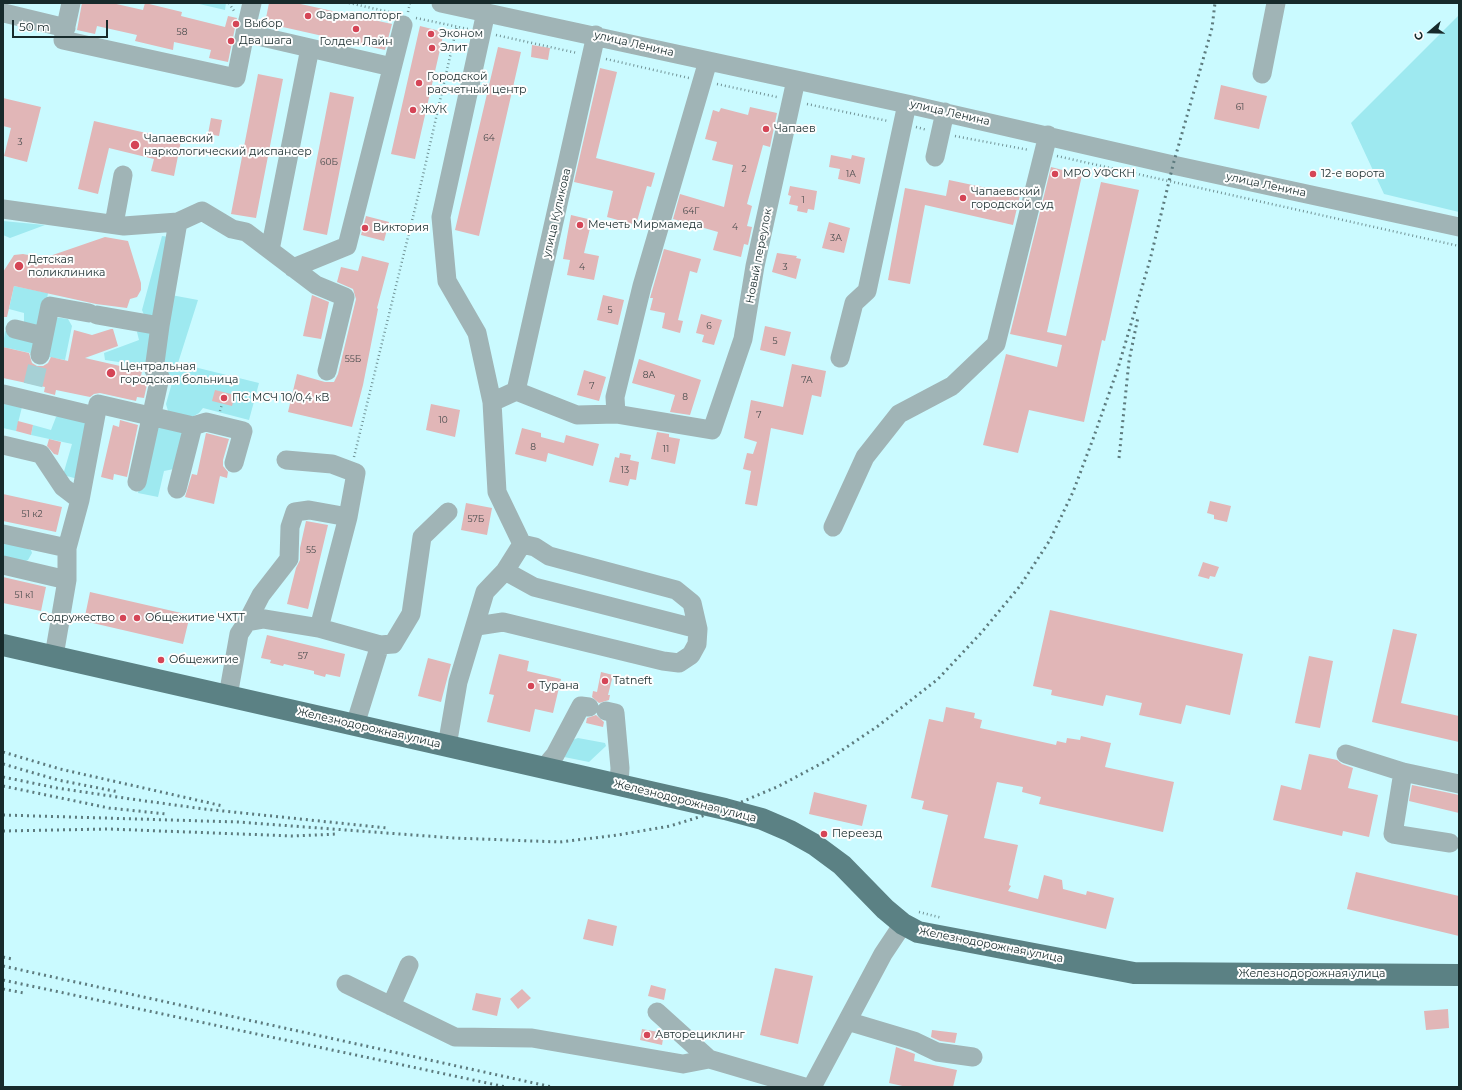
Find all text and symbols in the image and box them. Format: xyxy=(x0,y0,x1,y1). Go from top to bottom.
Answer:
place label: Фармаполторг xyxy=(316,9,401,23)
marker: Фармаполторг xyxy=(303,11,313,21)
scale bar xyxy=(14,12,110,38)
north arrow xyxy=(1410,12,1450,52)
place label: Выбор xyxy=(244,17,283,31)
text: 50 m xyxy=(19,19,50,34)
marker: Выбор xyxy=(231,19,241,29)
marker: Голден Лайн xyxy=(351,24,361,34)
house number: 58 xyxy=(177,27,187,37)
place label: Эконом xyxy=(439,27,483,41)
street label: улица Ленина xyxy=(593,28,675,60)
marker: Эконом xyxy=(426,29,436,39)
text: С xyxy=(1411,30,1427,42)
place label: Два шага xyxy=(239,34,292,48)
place label: Голден Лайн xyxy=(319,35,393,49)
marker: Два шага xyxy=(226,36,236,46)
place label: Элит xyxy=(440,41,467,55)
marker: Элит xyxy=(427,43,437,53)
place label: Городской расчетный центр xyxy=(427,70,526,96)
marker: Городской расчетный центр xyxy=(414,78,424,88)
street label: улица Ленина xyxy=(909,97,991,129)
house number: 61 xyxy=(1236,102,1244,112)
place label: ЖУК xyxy=(421,103,447,117)
marker: ЖУК xyxy=(408,105,418,115)
place label: Чапаев xyxy=(774,122,816,136)
marker: Чапаев xyxy=(761,124,771,134)
place label: Чапаевский наркологический диспансер xyxy=(144,132,312,158)
house number: 64 xyxy=(483,133,495,143)
house number: 3 xyxy=(17,137,23,147)
marker: Чапаевский наркологический диспансер xyxy=(129,139,141,151)
house number: 60Б xyxy=(320,157,338,167)
house number: 2 xyxy=(741,164,747,174)
street label: улица Куликова xyxy=(540,167,574,259)
place label: МРО УФСКН xyxy=(1063,167,1135,181)
place label: 12-е ворота xyxy=(1321,167,1385,181)
house number: 1А xyxy=(846,169,856,179)
marker: МРО УФСКН xyxy=(1050,169,1060,179)
marker: 12-е ворота xyxy=(1308,169,1318,179)
street label: улица Ленина xyxy=(1225,170,1307,200)
place label: Чапаевский городской суд xyxy=(971,185,1054,211)
marker: Чапаевский городской суд xyxy=(958,193,968,203)
house number: 1 xyxy=(801,195,805,205)
house number: 64Г xyxy=(683,206,699,216)
street label: Новый переулок xyxy=(743,207,775,305)
place label: Мечеть Мирмамеда xyxy=(588,218,703,232)
marker: Мечеть Мирмамеда xyxy=(575,220,585,230)
place label: Виктория xyxy=(373,221,429,235)
house number: 4 xyxy=(732,222,738,232)
marker: Виктория xyxy=(360,223,370,233)
house number: 3А xyxy=(830,233,842,243)
place label: Детская поликлиника xyxy=(28,253,105,279)
marker: Детская поликлиника xyxy=(13,260,25,272)
house number: 4 xyxy=(579,262,585,272)
house number: 3 xyxy=(782,262,788,272)
house number: 5 xyxy=(607,305,613,315)
house number: 6 xyxy=(706,321,712,331)
house number: 5 xyxy=(772,336,778,346)
house number: 55Б xyxy=(345,354,361,364)
place label: Центральная городская больница xyxy=(120,360,238,386)
marker: Центральная городская больница xyxy=(105,367,117,379)
house number: 8А xyxy=(643,370,655,380)
house number: 7А xyxy=(801,375,813,385)
house number: 7 xyxy=(589,381,595,391)
place label: ПС МСЧ 10/0,4 кВ xyxy=(232,391,330,405)
house number: 8 xyxy=(682,392,688,402)
marker: ПС МСЧ 10/0,4 кВ xyxy=(219,393,229,403)
house number: 7 xyxy=(756,410,762,420)
house number: 10 xyxy=(438,415,448,425)
house number: 8 xyxy=(530,442,536,452)
house number: 11 xyxy=(663,444,669,454)
house number: 13 xyxy=(621,465,629,475)
house number: 51 к2 xyxy=(21,509,43,519)
house number: 57Б xyxy=(468,514,484,524)
house number: 55 xyxy=(306,545,316,555)
house number: 51 к1 xyxy=(14,590,34,600)
place label: Содружество xyxy=(39,611,115,625)
place label: Общежитие ЧХТТ xyxy=(145,611,245,625)
marker: Содружество xyxy=(118,613,128,623)
marker: Общежитие ЧХТТ xyxy=(132,613,142,623)
house number: 57 xyxy=(298,651,308,661)
place label: Общежитие xyxy=(169,653,239,667)
marker: Общежитие xyxy=(156,655,166,665)
place label: Tatneft xyxy=(613,674,652,688)
marker: Tatneft xyxy=(600,676,610,686)
place label: Турана xyxy=(539,679,579,693)
marker: Турана xyxy=(526,681,536,691)
street label: Железнодорожная улица xyxy=(296,705,442,751)
street label: Железнодорожная улица xyxy=(612,777,758,825)
place label: Переезд xyxy=(832,827,882,841)
marker: Переезд xyxy=(819,829,829,839)
street label: Железнодорожная улица xyxy=(918,925,1064,965)
street label: Железнодорожная улица xyxy=(1239,967,1385,981)
place label: Авторециклинг xyxy=(655,1028,745,1042)
marker: Авторециклинг xyxy=(642,1030,652,1040)

